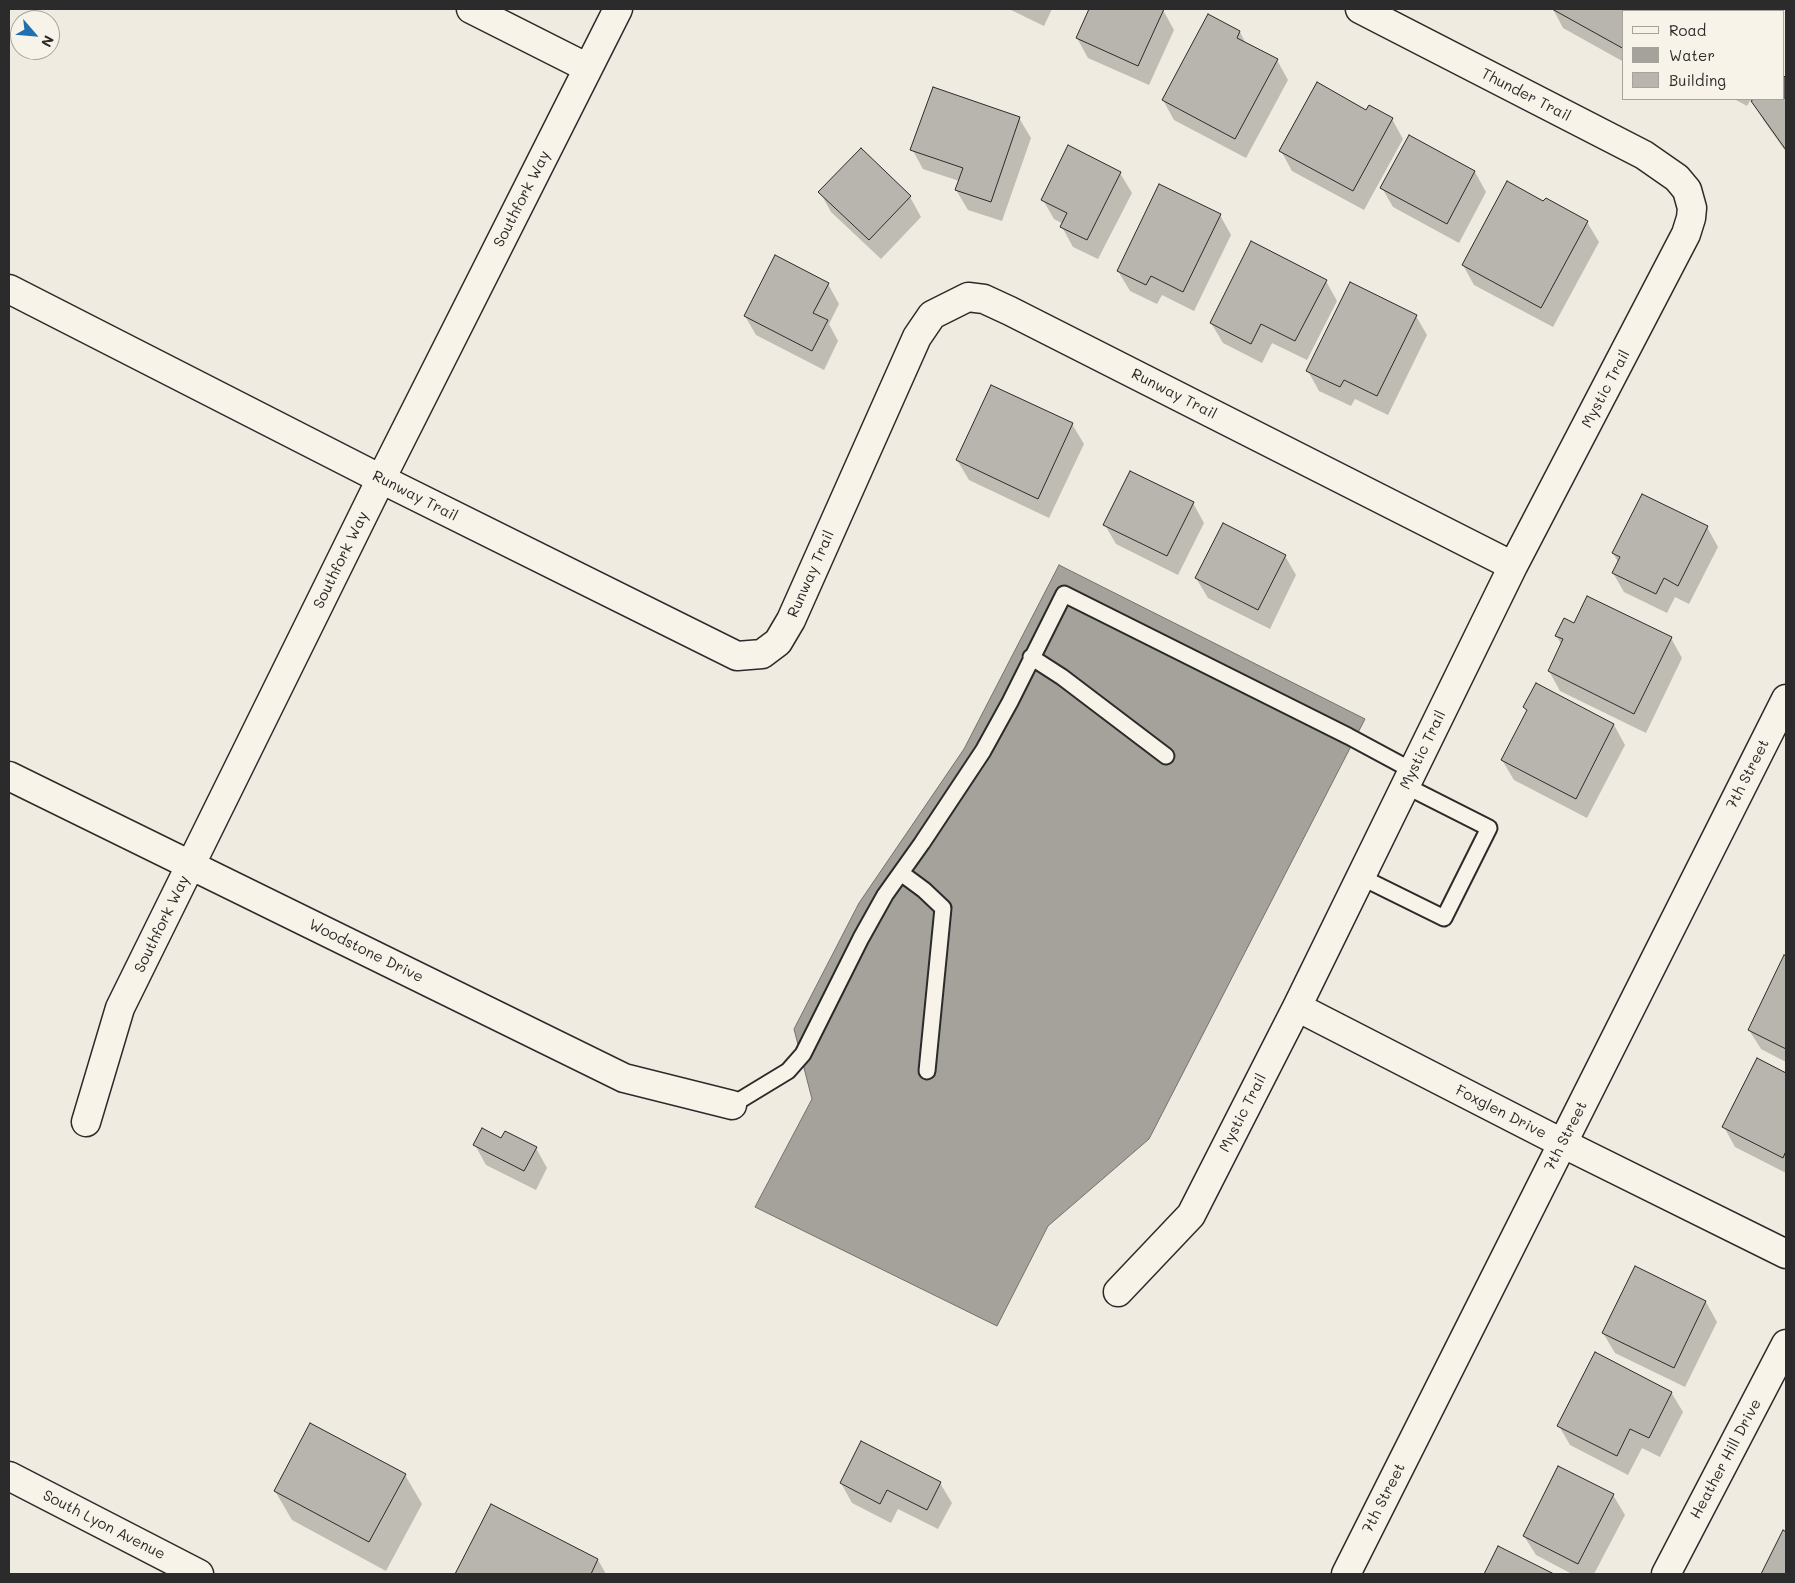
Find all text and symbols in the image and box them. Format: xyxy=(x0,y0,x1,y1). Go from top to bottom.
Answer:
north arrow xyxy=(10,10,60,60)
legend xyxy=(1622,10,1785,100)
text: Road xyxy=(1669,20,1706,40)
text: N xyxy=(37,33,59,51)
text: Water xyxy=(1669,45,1715,65)
street label: Thunder Trail xyxy=(1478,65,1574,125)
text: Building xyxy=(1669,70,1726,90)
street label: Southfork Way xyxy=(490,148,554,250)
street label: Mystic Trail xyxy=(1578,347,1634,431)
street label: Runway Trail xyxy=(1128,365,1220,423)
street label: Runway Trail xyxy=(369,467,461,525)
street label: Southfork Way xyxy=(310,508,372,612)
street label: Runway Trail xyxy=(784,528,838,620)
street label: Mystic Trail xyxy=(1396,708,1450,792)
street label: 7th Street xyxy=(1723,736,1773,812)
street label: Southfork Way xyxy=(131,872,193,976)
street label: Woodstone Drive xyxy=(306,915,426,987)
street label: Mystic Trail xyxy=(1216,1071,1270,1155)
street label: Foxglen Drive xyxy=(1453,1081,1549,1143)
street label: 7th Street xyxy=(1541,1098,1591,1174)
street label: Heather Hill Drive xyxy=(1687,1396,1765,1522)
street label: 7th Street xyxy=(1359,1460,1409,1536)
street label: South Lyon Avenue xyxy=(40,1486,168,1564)

